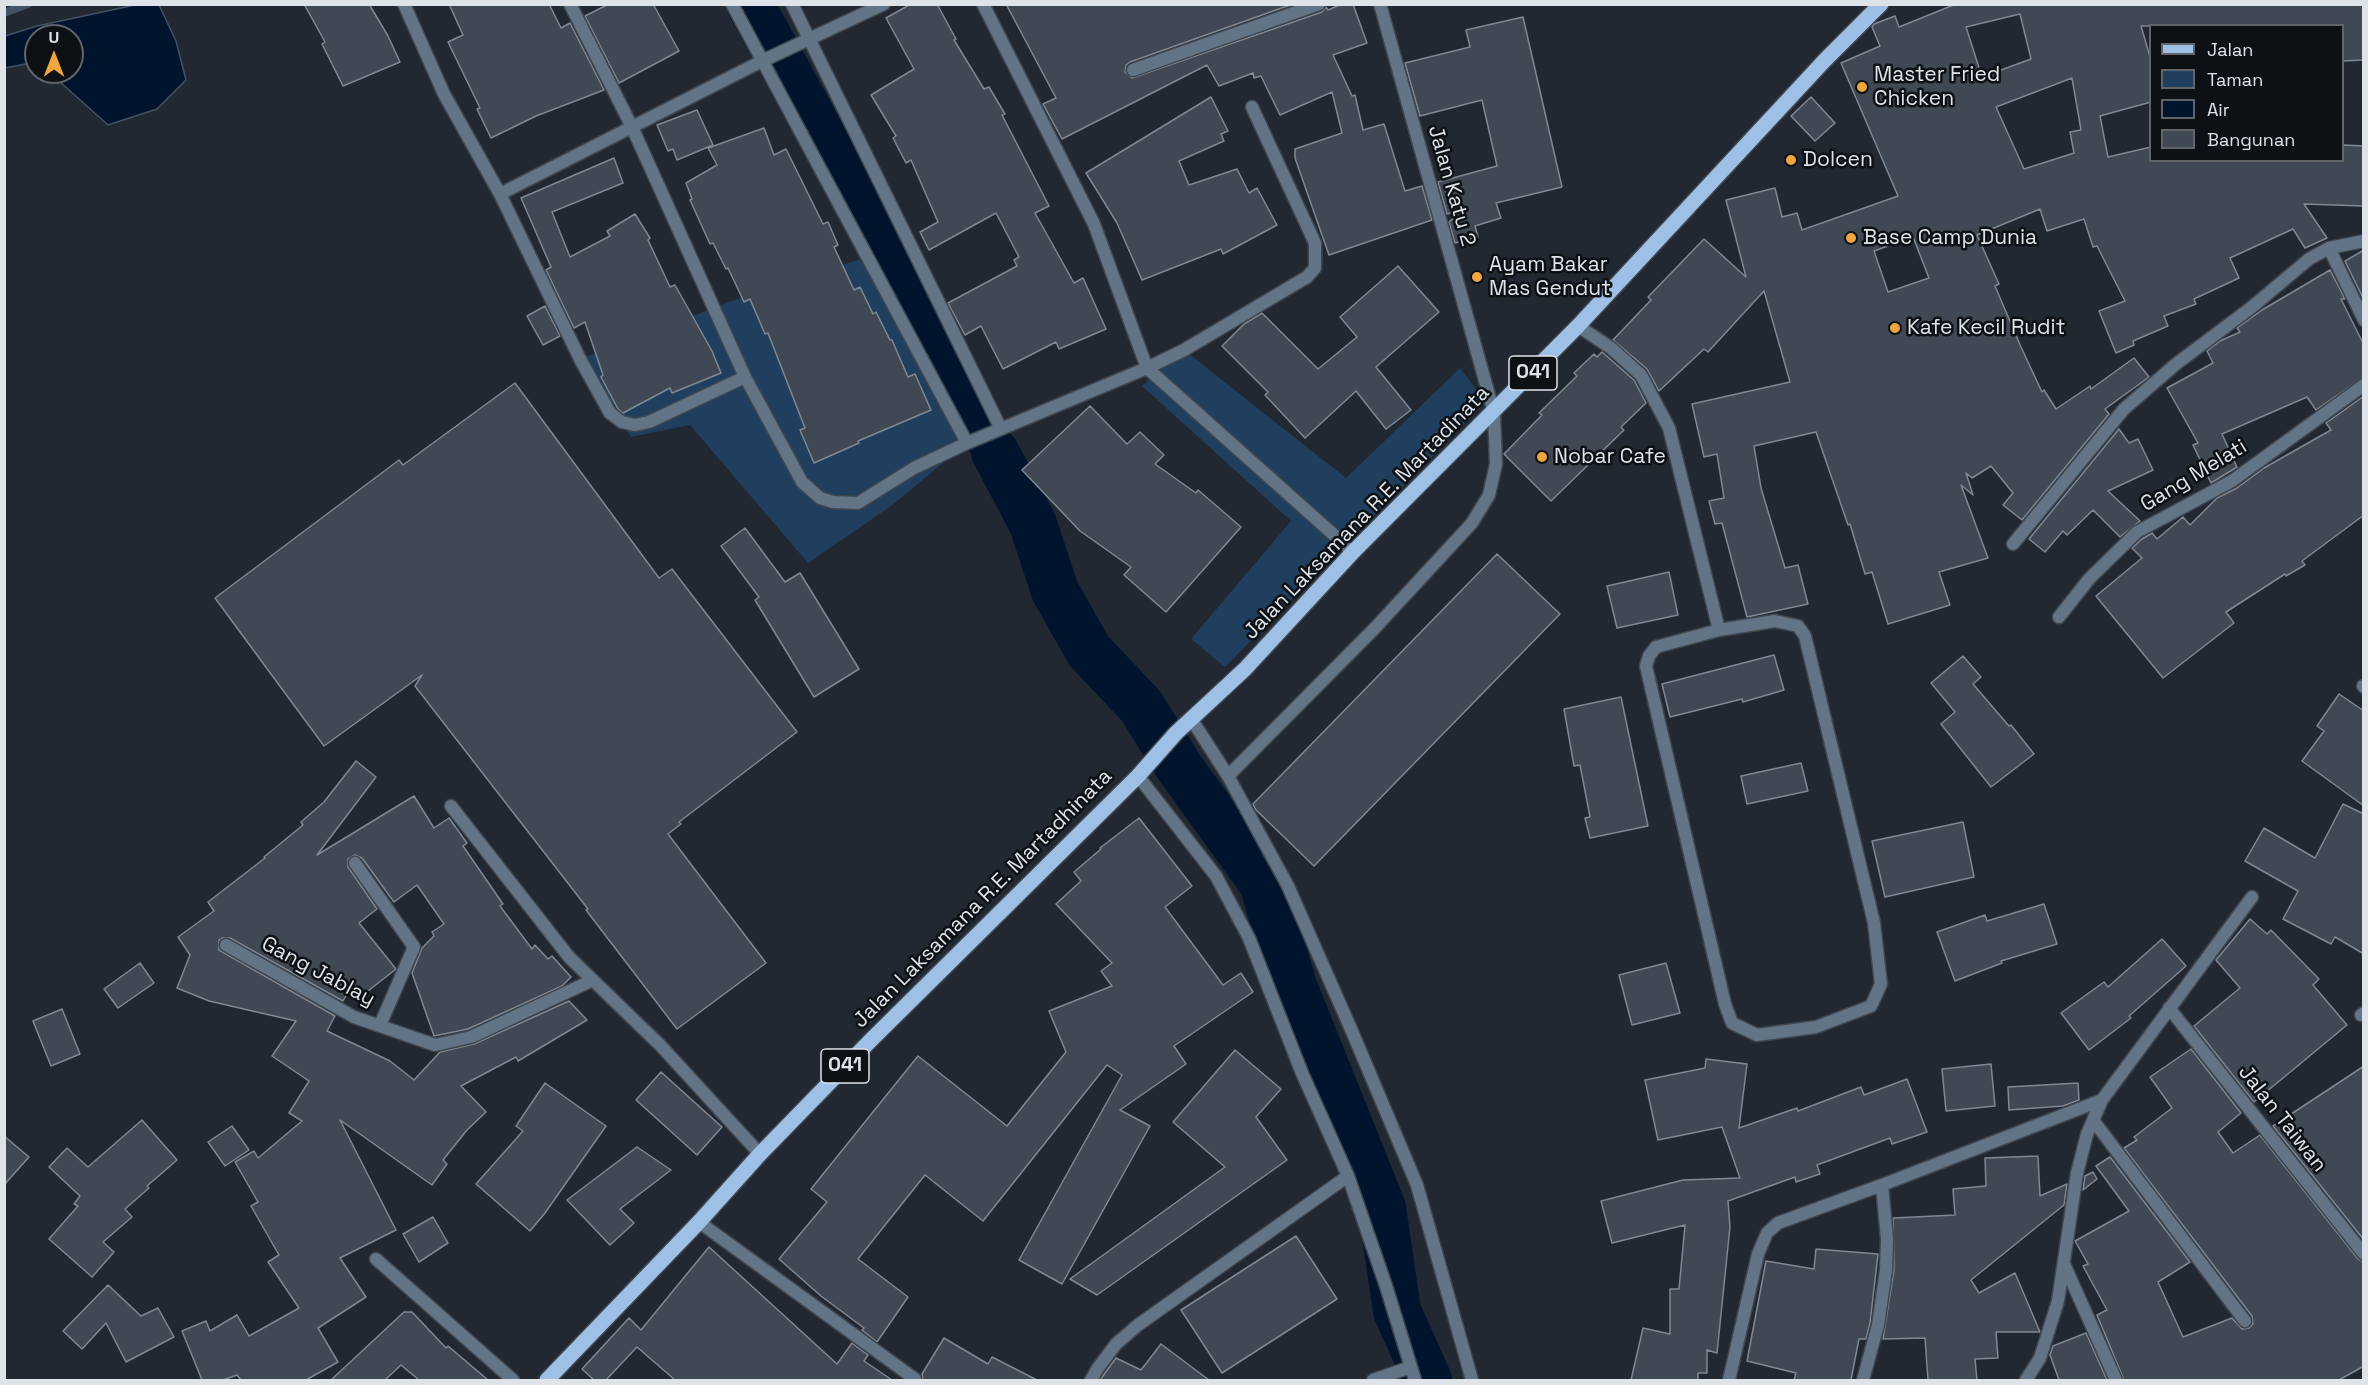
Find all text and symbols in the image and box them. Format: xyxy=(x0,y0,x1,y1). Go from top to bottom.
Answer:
north arrow xyxy=(24,24,84,84)
legend xyxy=(2149,24,2344,162)
text: U xyxy=(49,27,59,48)
text: Jalan xyxy=(2207,38,2253,61)
place label: Master Fried Chicken xyxy=(1874,62,2000,112)
text: Taman xyxy=(2207,68,2263,91)
marker: Master Fried Chicken xyxy=(1855,80,1869,94)
text: Air xyxy=(2207,98,2230,121)
street label: Jalan Katu 2 xyxy=(1422,123,1480,249)
text: Bangunan xyxy=(2207,128,2295,151)
place label: Dolcen xyxy=(1803,147,1873,173)
marker: Dolcen xyxy=(1784,153,1798,167)
place label: Base Camp Dunia xyxy=(1863,225,2037,251)
marker: Base Camp Dunia xyxy=(1844,231,1858,245)
place label: Ayam Bakar Mas Gendut xyxy=(1489,252,1611,302)
marker: Ayam Bakar Mas Gendut xyxy=(1470,270,1484,284)
place label: Kafe Kecil Rudit xyxy=(1907,315,2065,341)
marker: Kafe Kecil Rudit xyxy=(1888,321,1902,335)
road number: 041 xyxy=(1509,356,1557,390)
street label: Jalan Laksamana R.E. Martadinata xyxy=(1239,381,1495,645)
street label: Gang Melati xyxy=(2136,434,2252,518)
place label: Nobar Cafe xyxy=(1554,444,1666,470)
marker: Nobar Cafe xyxy=(1535,450,1549,464)
street label: Jalan Laksamana R.E. Martadhinata xyxy=(848,764,1118,1034)
street label: Gang Jablay xyxy=(257,932,379,1012)
road number: 041 xyxy=(821,1049,869,1083)
street label: Jalan Taiwan xyxy=(2232,1060,2332,1178)

